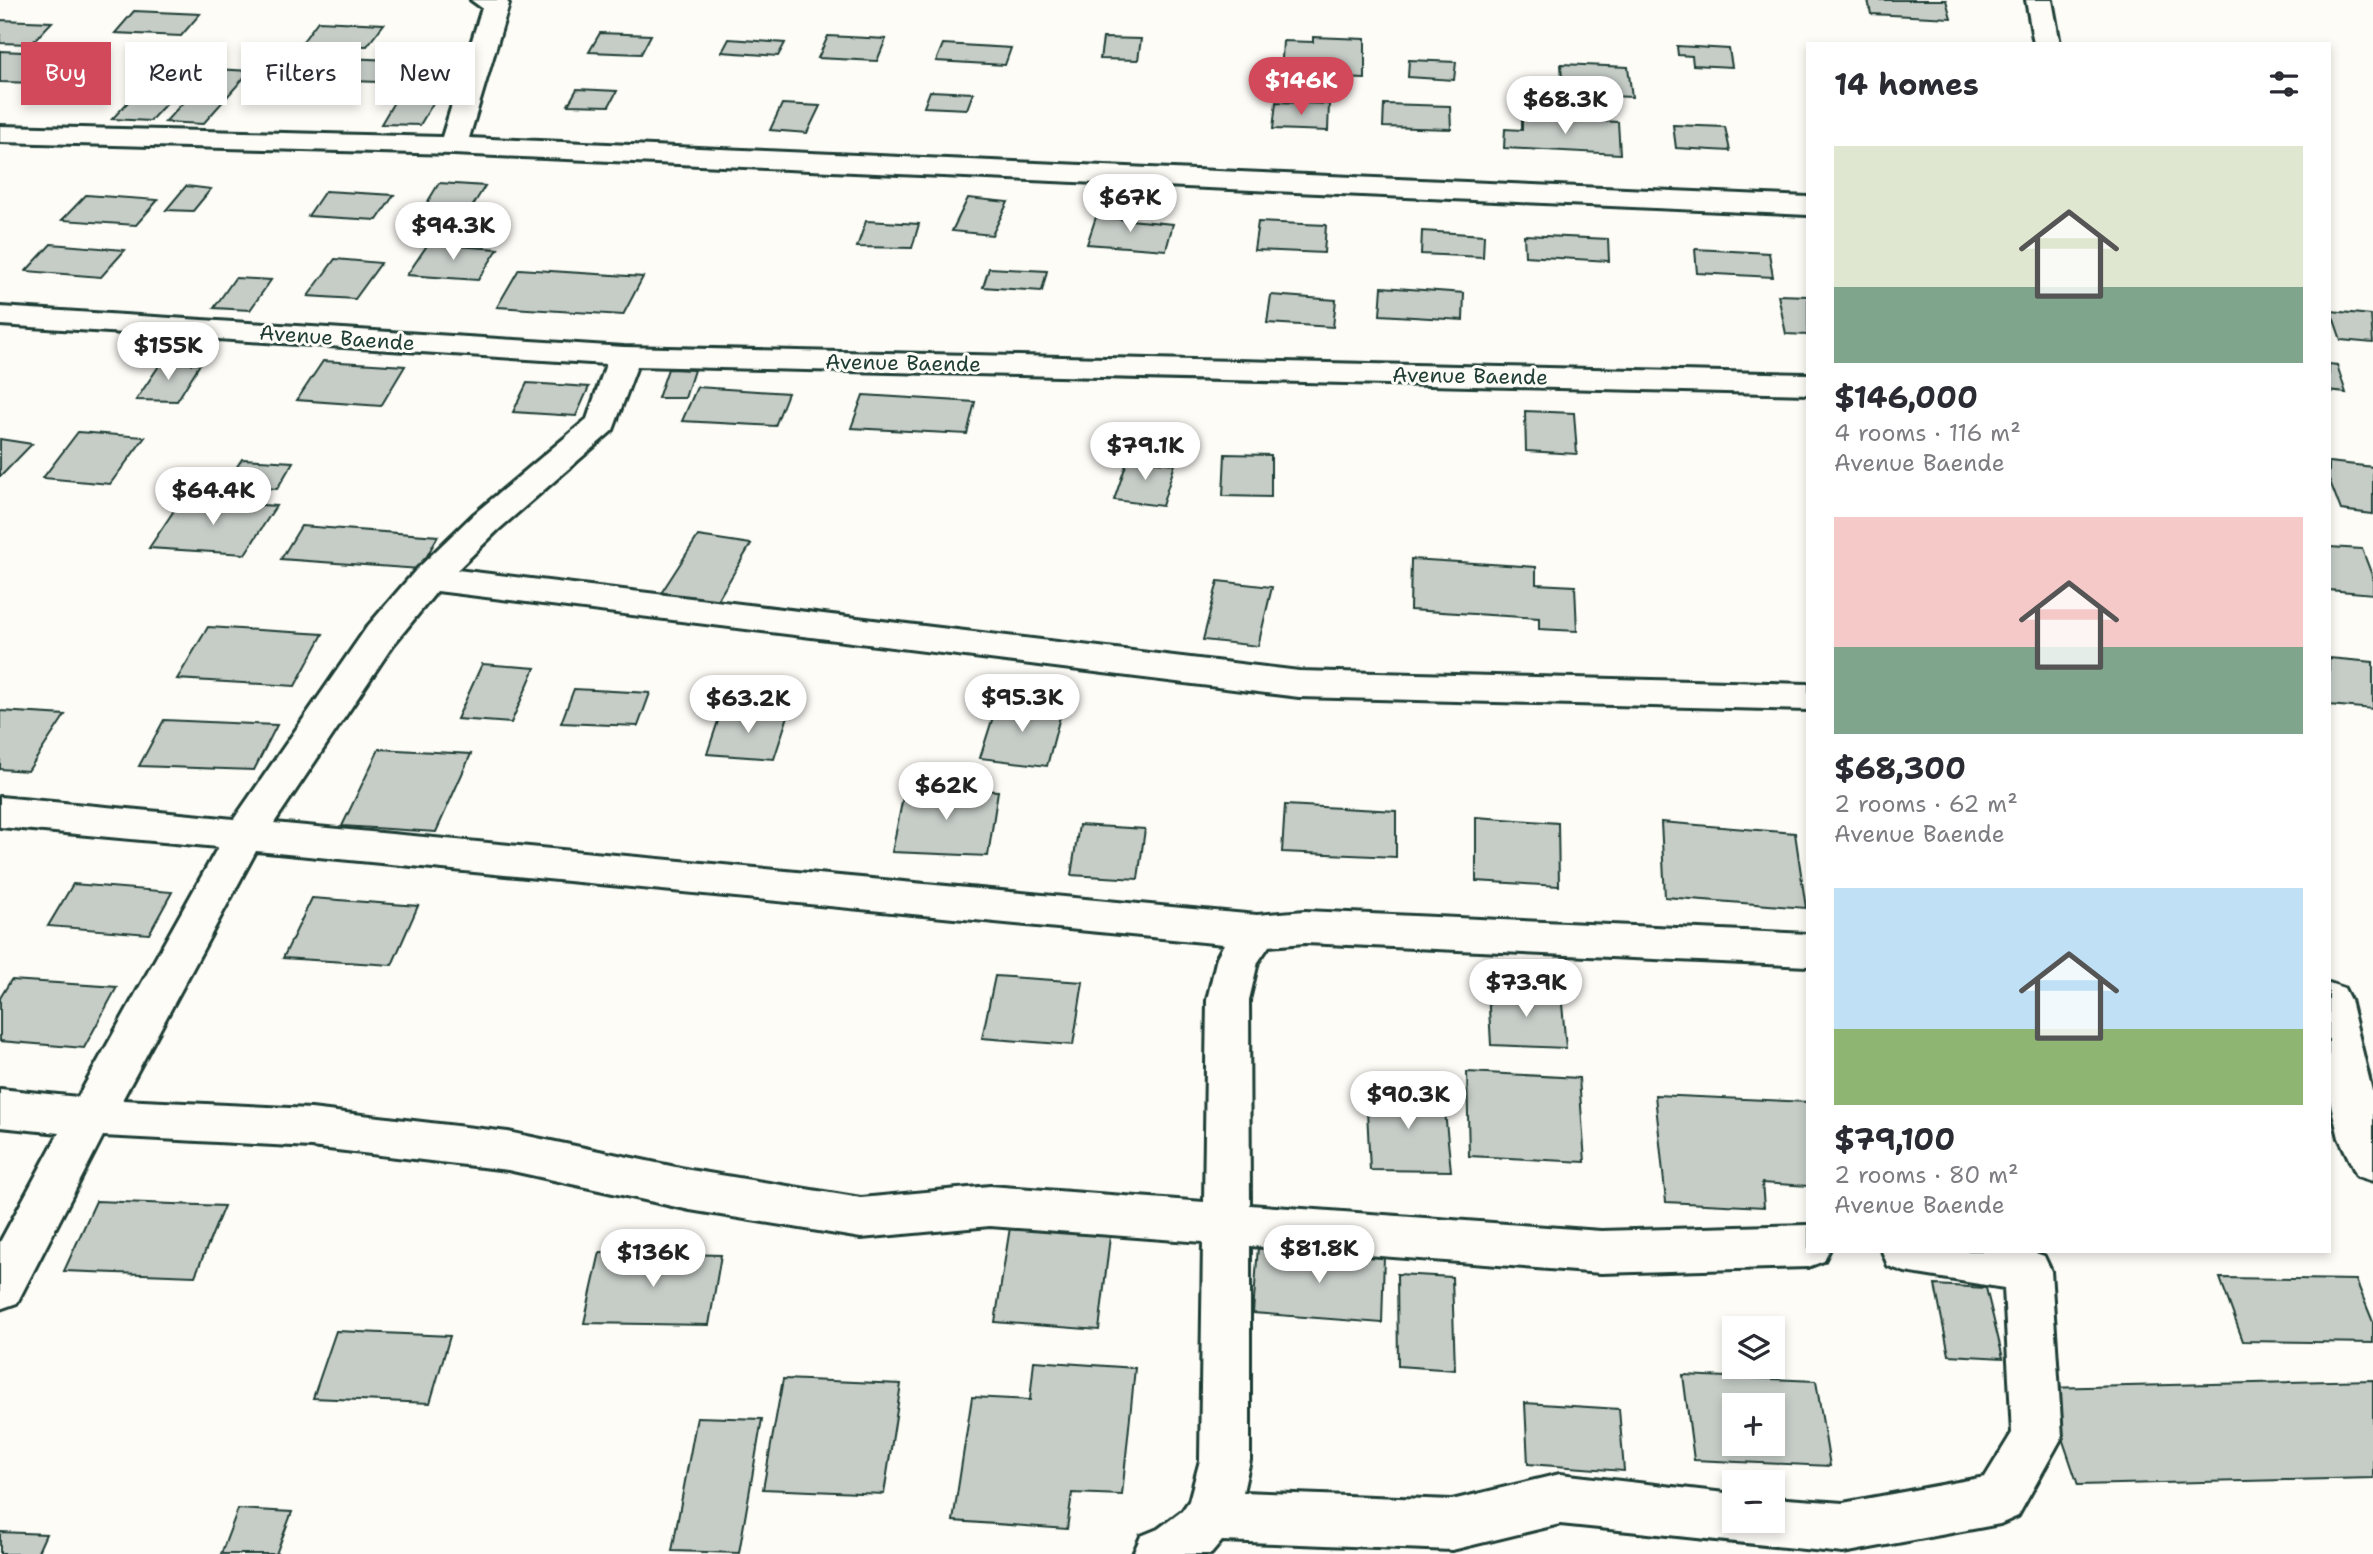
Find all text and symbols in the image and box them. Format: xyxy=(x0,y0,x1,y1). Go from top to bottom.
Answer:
chip: Buy xyxy=(21,42,111,105)
chip: Rent xyxy=(125,42,227,105)
chip: Filters xyxy=(241,42,361,105)
chip: New xyxy=(375,42,475,105)
pin: $146K xyxy=(1252,58,1350,117)
text: 14 homes xyxy=(1834,64,1979,105)
text: $146K xyxy=(1265,65,1337,95)
icon: filters xyxy=(2265,65,2303,103)
pin: $68.3K xyxy=(1508,76,1622,136)
text: $68.3K xyxy=(1522,84,1608,114)
pin: $67K xyxy=(1089,174,1171,234)
text: $67K xyxy=(1099,182,1161,212)
icon: home xyxy=(2006,191,2132,317)
pin: $94.3K xyxy=(396,202,510,262)
text: $94.3K xyxy=(411,210,495,240)
street label: Avenue Baende xyxy=(258,319,416,357)
pin: $155K xyxy=(119,322,217,382)
text: $155K xyxy=(133,330,203,360)
street label: Avenue Baende xyxy=(825,348,981,378)
street label: Avenue Baende xyxy=(1392,361,1548,391)
text: $146,000 xyxy=(1834,377,1978,418)
text: 4 rooms · 116 m² xyxy=(1834,418,2021,448)
pin: $79.1K xyxy=(1088,422,1202,482)
text: $79.1K xyxy=(1106,430,1184,460)
text: Avenue Baende xyxy=(1834,448,2005,478)
pin: $64.4K xyxy=(156,468,270,527)
text: $64.4K xyxy=(171,475,255,505)
icon: home xyxy=(2006,562,2132,688)
pin: $95.3K xyxy=(965,674,1079,734)
pin: $63.2K xyxy=(691,676,805,735)
text: $95.3K xyxy=(981,682,1063,712)
text: $63.2K xyxy=(706,683,790,713)
text: $68,300 xyxy=(1834,748,1966,789)
pin: $62K xyxy=(905,762,987,822)
text: $62K xyxy=(915,770,977,800)
text: 2 rooms · 62 m² xyxy=(1834,789,2018,819)
text: Avenue Baende xyxy=(1834,819,2005,849)
icon: home xyxy=(2006,933,2132,1059)
pin: $73.9K xyxy=(1469,960,1583,1019)
text: $73.9K xyxy=(1485,967,1567,997)
pin: $90.3K xyxy=(1351,1072,1465,1131)
text: $90.3K xyxy=(1366,1079,1450,1109)
text: $79,100 xyxy=(1834,1119,1955,1160)
text: 2 rooms · 80 m² xyxy=(1834,1160,2019,1190)
text: Avenue Baende xyxy=(1834,1190,2005,1220)
pin: $81.8K xyxy=(1262,1226,1376,1285)
pin: $136K xyxy=(604,1230,702,1289)
text: $81.8K xyxy=(1280,1233,1358,1263)
text: $136K xyxy=(617,1237,689,1267)
map controls xyxy=(1722,1316,1785,1533)
button: layers xyxy=(1722,1316,1785,1379)
button: + xyxy=(1722,1393,1785,1456)
button: − xyxy=(1722,1470,1785,1533)

